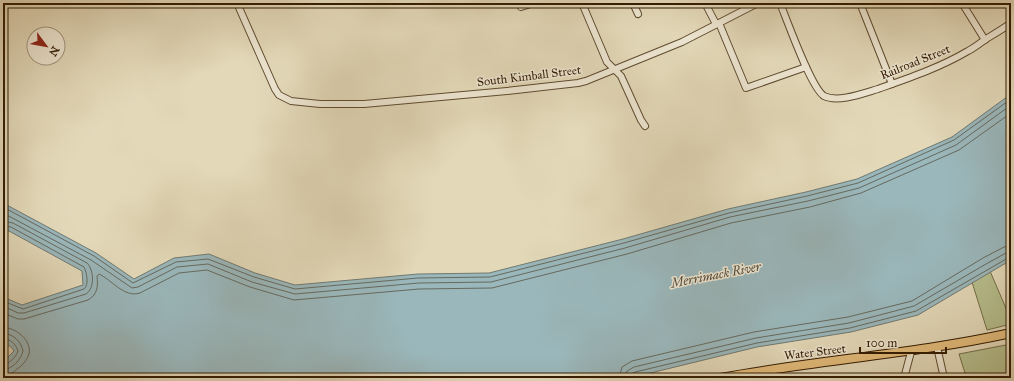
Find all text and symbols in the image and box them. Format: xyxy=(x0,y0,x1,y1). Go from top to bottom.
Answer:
north arrow xyxy=(26,26,66,66)
street label: Railroad Street xyxy=(878,41,953,82)
text: N xyxy=(46,44,62,59)
street label: South Kimball Street xyxy=(476,63,582,89)
water label: Merrimack River xyxy=(668,258,763,292)
scale bar xyxy=(860,329,946,355)
text: 100 m xyxy=(866,336,897,350)
street label: Water Street xyxy=(783,341,847,363)

